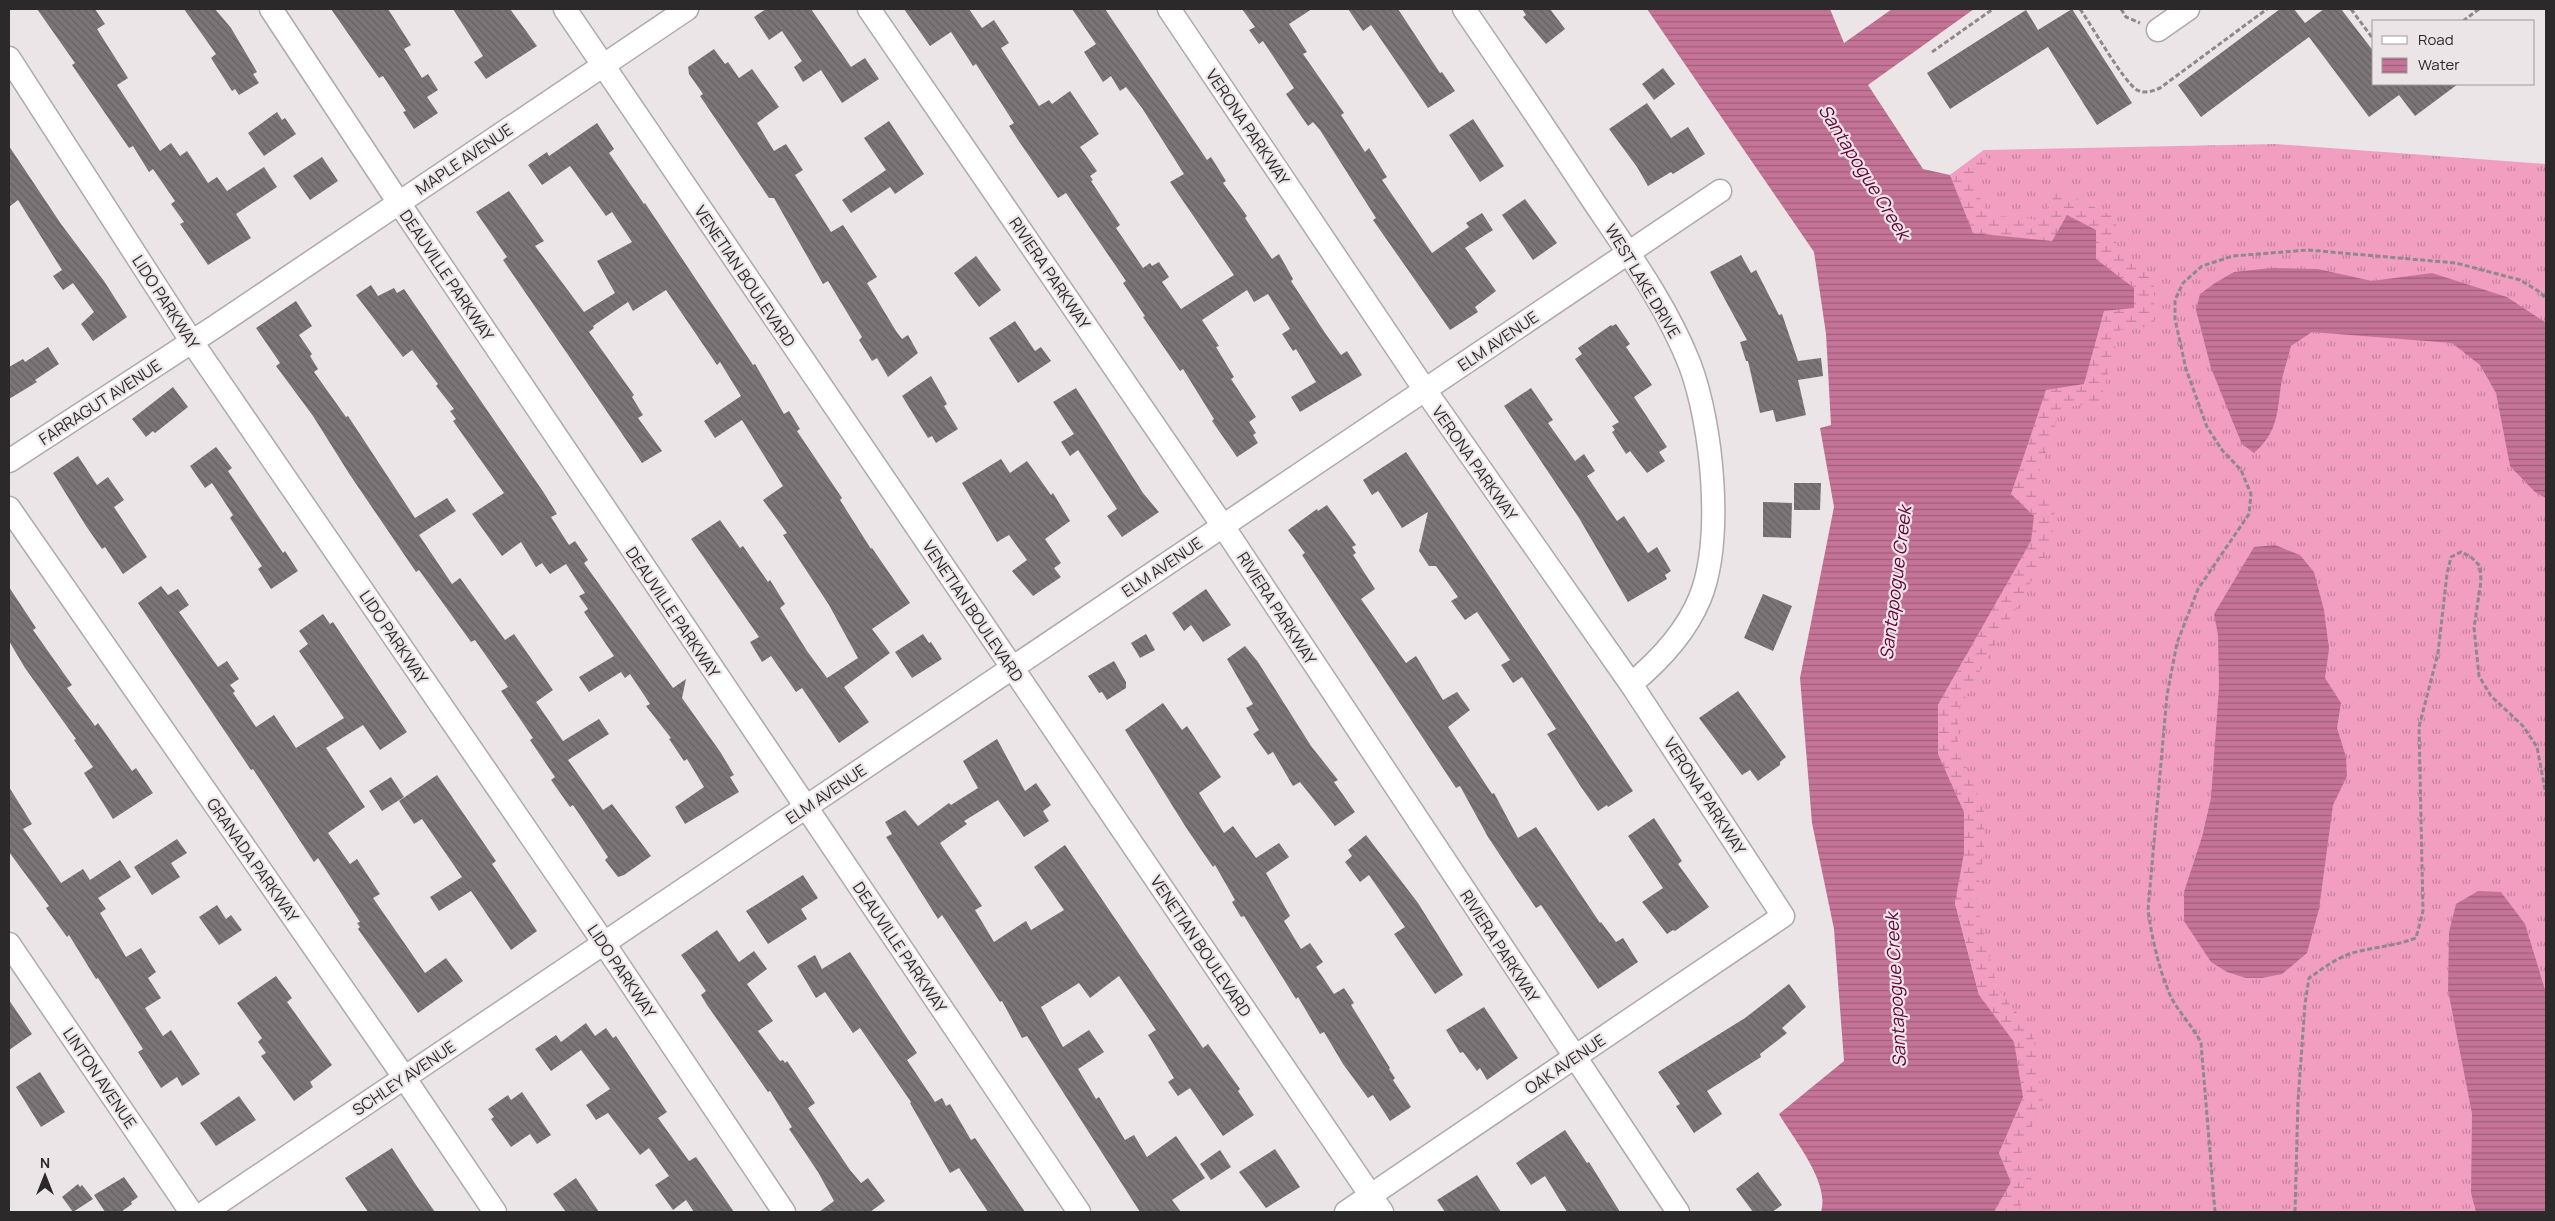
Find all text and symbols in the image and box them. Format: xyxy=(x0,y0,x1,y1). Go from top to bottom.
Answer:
legend xyxy=(2372,20,2535,85)
text: Road xyxy=(2418,29,2454,50)
text: Water xyxy=(2418,54,2460,75)
street label: VERONA PARKWAY xyxy=(1201,65,1295,189)
water label: Santapogue Creek xyxy=(1814,99,1918,246)
street label: MAPLE AVENUE xyxy=(411,118,517,200)
street label: VENETIAN BOULEVARD xyxy=(690,201,801,351)
street label: DEAUVILLE PARKWAY xyxy=(395,205,499,345)
street label: RIVIERA PARKWAY xyxy=(1004,213,1096,333)
street label: WEST LAKE DRIVE xyxy=(1600,220,1686,342)
street label: LIDO PARKWAY xyxy=(127,251,205,353)
street label: ELM AVENUE xyxy=(1453,306,1543,376)
street label: FARRAGUT AVENUE xyxy=(35,354,165,450)
street label: VERONA PARKWAY xyxy=(1427,401,1523,525)
water label: Santapogue Creek xyxy=(1874,501,1917,661)
street label: ELM AVENUE xyxy=(1117,532,1207,602)
street label: VENETIAN BOULEVARD xyxy=(918,536,1029,686)
street label: DEAUVILLE PARKWAY xyxy=(621,542,725,682)
street label: RIVIERA PARKWAY xyxy=(1232,547,1322,669)
street label: LIDO PARKWAY xyxy=(355,586,433,688)
street label: VERONA PARKWAY xyxy=(1659,733,1751,859)
street label: ELM AVENUE xyxy=(781,759,871,829)
street label: GRANADA PARKWAY xyxy=(202,794,304,927)
street label: VENETIAN BOULEVARD xyxy=(1146,871,1257,1021)
street label: DEAUVILLE PARKWAY xyxy=(848,877,952,1017)
street label: RIVIERA PARKWAY xyxy=(1455,885,1545,1007)
water label: Santapogue Creek xyxy=(1879,909,1911,1068)
street label: LIDO PARKWAY xyxy=(583,920,661,1022)
street label: LINTON AVENUE xyxy=(58,1023,142,1133)
street label: OAK AVENUE xyxy=(1520,1029,1610,1099)
street label: SCHLEY AVENUE xyxy=(348,1035,460,1121)
north arrow xyxy=(20,1151,70,1201)
text: N xyxy=(40,1153,50,1172)

